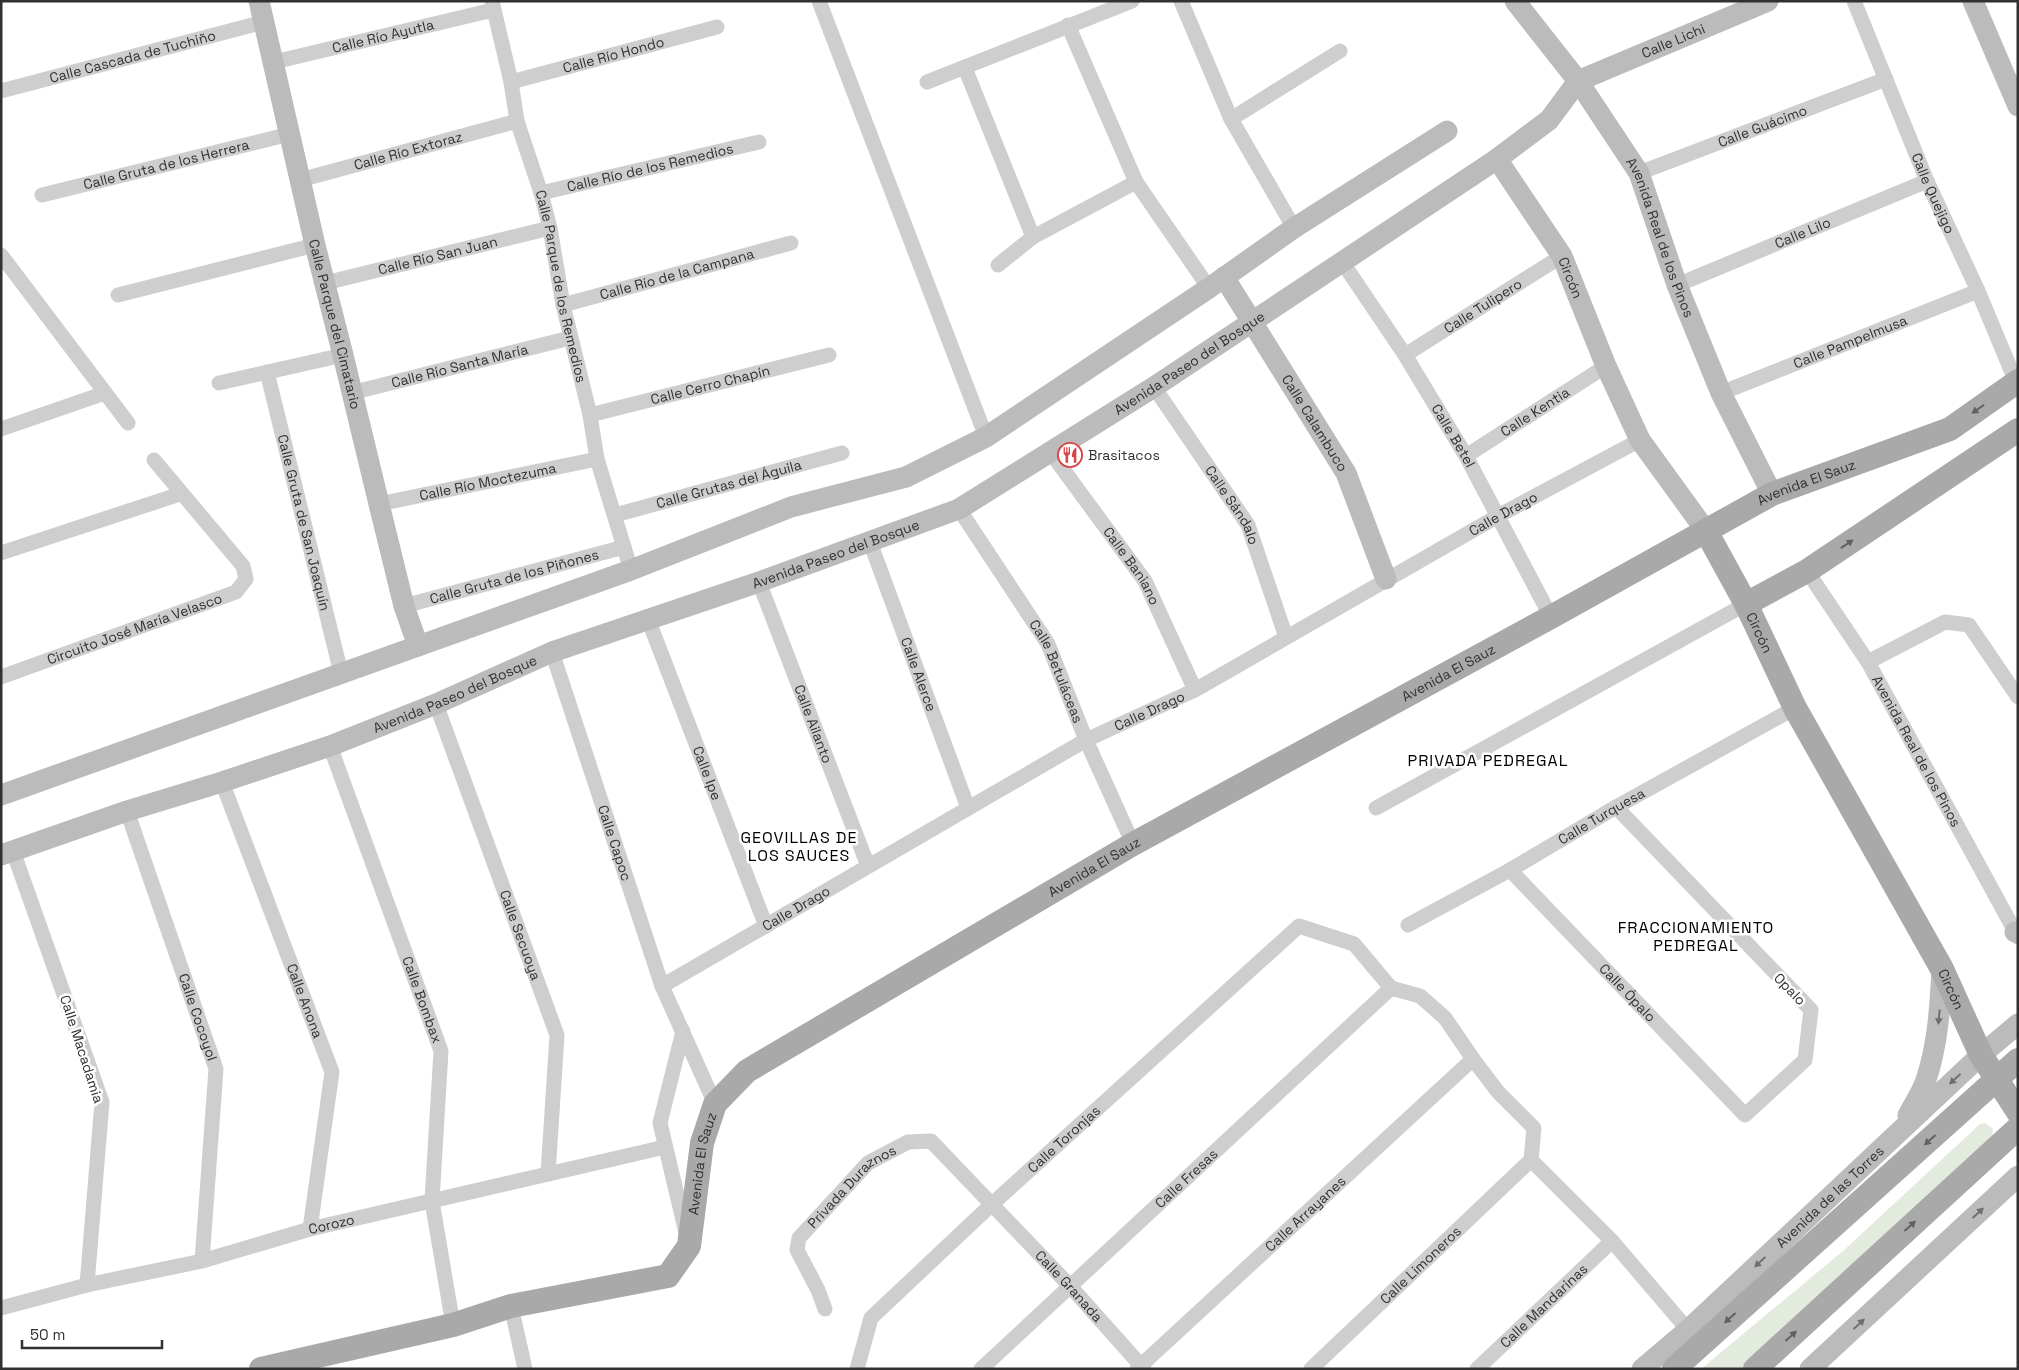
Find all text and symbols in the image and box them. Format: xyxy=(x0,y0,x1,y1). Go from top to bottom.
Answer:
street label: Calle Río Ayutla xyxy=(330,15,436,57)
street label: Calle Lichi xyxy=(1639,20,1708,62)
street label: Calle Cascada de Tuchiño xyxy=(47,26,218,87)
street label: Calle Río Hondo xyxy=(561,32,666,77)
street label: Calle Guácimo xyxy=(1715,101,1810,151)
street label: Calle Río Extoraz xyxy=(352,127,464,174)
street label: Calle Gruta de los Herrera xyxy=(81,135,251,194)
street label: Calle Río de los Remedios xyxy=(565,139,735,196)
street label: Calle Quejigo xyxy=(1908,150,1959,237)
street label: Avenida Real de los Pinos xyxy=(1622,154,1698,320)
street label: Calle Parque de los Remedios xyxy=(532,188,591,384)
street label: Calle Lilo xyxy=(1772,213,1833,252)
street label: Calle Río San Juan xyxy=(376,232,499,279)
street label: Calle Parque del Cimatario xyxy=(305,237,365,411)
street label: Calle Río de la Campana xyxy=(598,244,756,304)
street label: Circón xyxy=(1554,254,1587,301)
street label: Calle Tulipero xyxy=(1440,275,1525,337)
street label: Avenida Paseo del Bosque xyxy=(1111,307,1268,419)
street label: Calle Pampelmusa xyxy=(1791,311,1910,372)
street label: Calle Río Santa María xyxy=(389,340,530,392)
street label: Calle Cerro Chapín xyxy=(649,361,772,408)
street label: Calle Calambuco xyxy=(1278,371,1352,475)
street label: Calle Kentia xyxy=(1497,383,1573,441)
street label: Calle Betel xyxy=(1428,400,1479,470)
one-way arrow xyxy=(1971,404,1985,414)
street label: Calle Gruta de San Joaquín xyxy=(274,433,334,613)
restaurant icon: Brasitacos xyxy=(1057,442,1083,468)
place label: Brasitacos xyxy=(1088,446,1160,464)
street label: Calle Grutas del Águila xyxy=(654,455,803,512)
street label: Avenida El Sauz xyxy=(1754,455,1858,510)
street label: Calle Río Moctezuma xyxy=(418,459,558,504)
street label: Calle Sándalo xyxy=(1201,462,1263,547)
street label: Calle Drago xyxy=(1465,488,1540,540)
street label: Avenida Paseo del Bosque xyxy=(750,515,922,593)
street label: Calle Baniano xyxy=(1099,523,1164,608)
one-way arrow xyxy=(1840,539,1854,549)
street label: Calle Gruta de los Piñones xyxy=(428,545,601,608)
street label: Circuito José María Velasco xyxy=(45,589,225,669)
street label: Circón xyxy=(1742,609,1777,656)
street label: Calle Betuláceas xyxy=(1025,616,1087,725)
street label: Calle Alerce xyxy=(897,635,941,714)
street label: Avenida El Sauz xyxy=(1398,640,1498,706)
street label: Avenida Paseo del Bosque xyxy=(370,651,540,737)
street label: Avenida Real de los Pinos xyxy=(1868,672,1965,830)
street label: Calle Ailanto xyxy=(790,682,837,766)
street label: Calle Drago xyxy=(1111,687,1188,735)
street label: Calle Ipe xyxy=(689,743,726,803)
district label: PRIVADA PEDREGAL xyxy=(1408,750,1568,771)
street label: Calle Turquesa xyxy=(1555,784,1648,848)
street label: Calle Capoc xyxy=(594,803,636,883)
district label: GEOVILLAS DE LOS SAUCES xyxy=(741,827,857,866)
street label: Avenida El Sauz xyxy=(1045,833,1143,901)
street label: Calle Drago xyxy=(759,881,833,935)
street label: Calle Secuoya xyxy=(496,887,545,983)
district label: FRACCIONAMIENTO PEDREGAL xyxy=(1618,917,1774,956)
street label: Calle Bombax xyxy=(398,954,446,1046)
street label: Calle Ópalo xyxy=(1595,960,1660,1026)
street label: Calle Anona xyxy=(283,961,327,1041)
street label: Circón xyxy=(1934,966,1968,1013)
street label: Opalo xyxy=(1770,969,1810,1009)
street label: Calle Cocoyol xyxy=(175,971,221,1063)
street label: Calle Macadamia xyxy=(56,993,108,1105)
one-way arrow xyxy=(1935,1010,1943,1026)
one-way arrow xyxy=(1949,1073,1961,1085)
street label: Calle Toronjas xyxy=(1024,1101,1104,1177)
street label: Avenida El Sauz xyxy=(684,1110,721,1216)
one-way arrow xyxy=(1924,1134,1936,1146)
street label: Privada Duraznos xyxy=(803,1141,899,1232)
street label: Avenida de las Torres xyxy=(1772,1142,1888,1252)
street label: Calle Fresas xyxy=(1151,1145,1221,1212)
street label: Calle Arrayanes xyxy=(1261,1172,1349,1255)
one-way arrow xyxy=(1972,1207,1984,1219)
street label: Corozo xyxy=(306,1210,356,1238)
one-way arrow xyxy=(1904,1220,1916,1232)
street label: Calle Limoneros xyxy=(1376,1222,1465,1308)
street label: Calle Granada xyxy=(1031,1246,1107,1326)
one-way arrow xyxy=(1754,1256,1766,1268)
street label: Calle Mandarinas xyxy=(1496,1260,1591,1352)
one-way arrow xyxy=(1724,1313,1737,1324)
scale bar xyxy=(22,1318,162,1350)
one-way arrow xyxy=(1853,1318,1865,1330)
text: 50 m xyxy=(30,1325,65,1344)
one-way arrow xyxy=(1784,1330,1796,1342)

